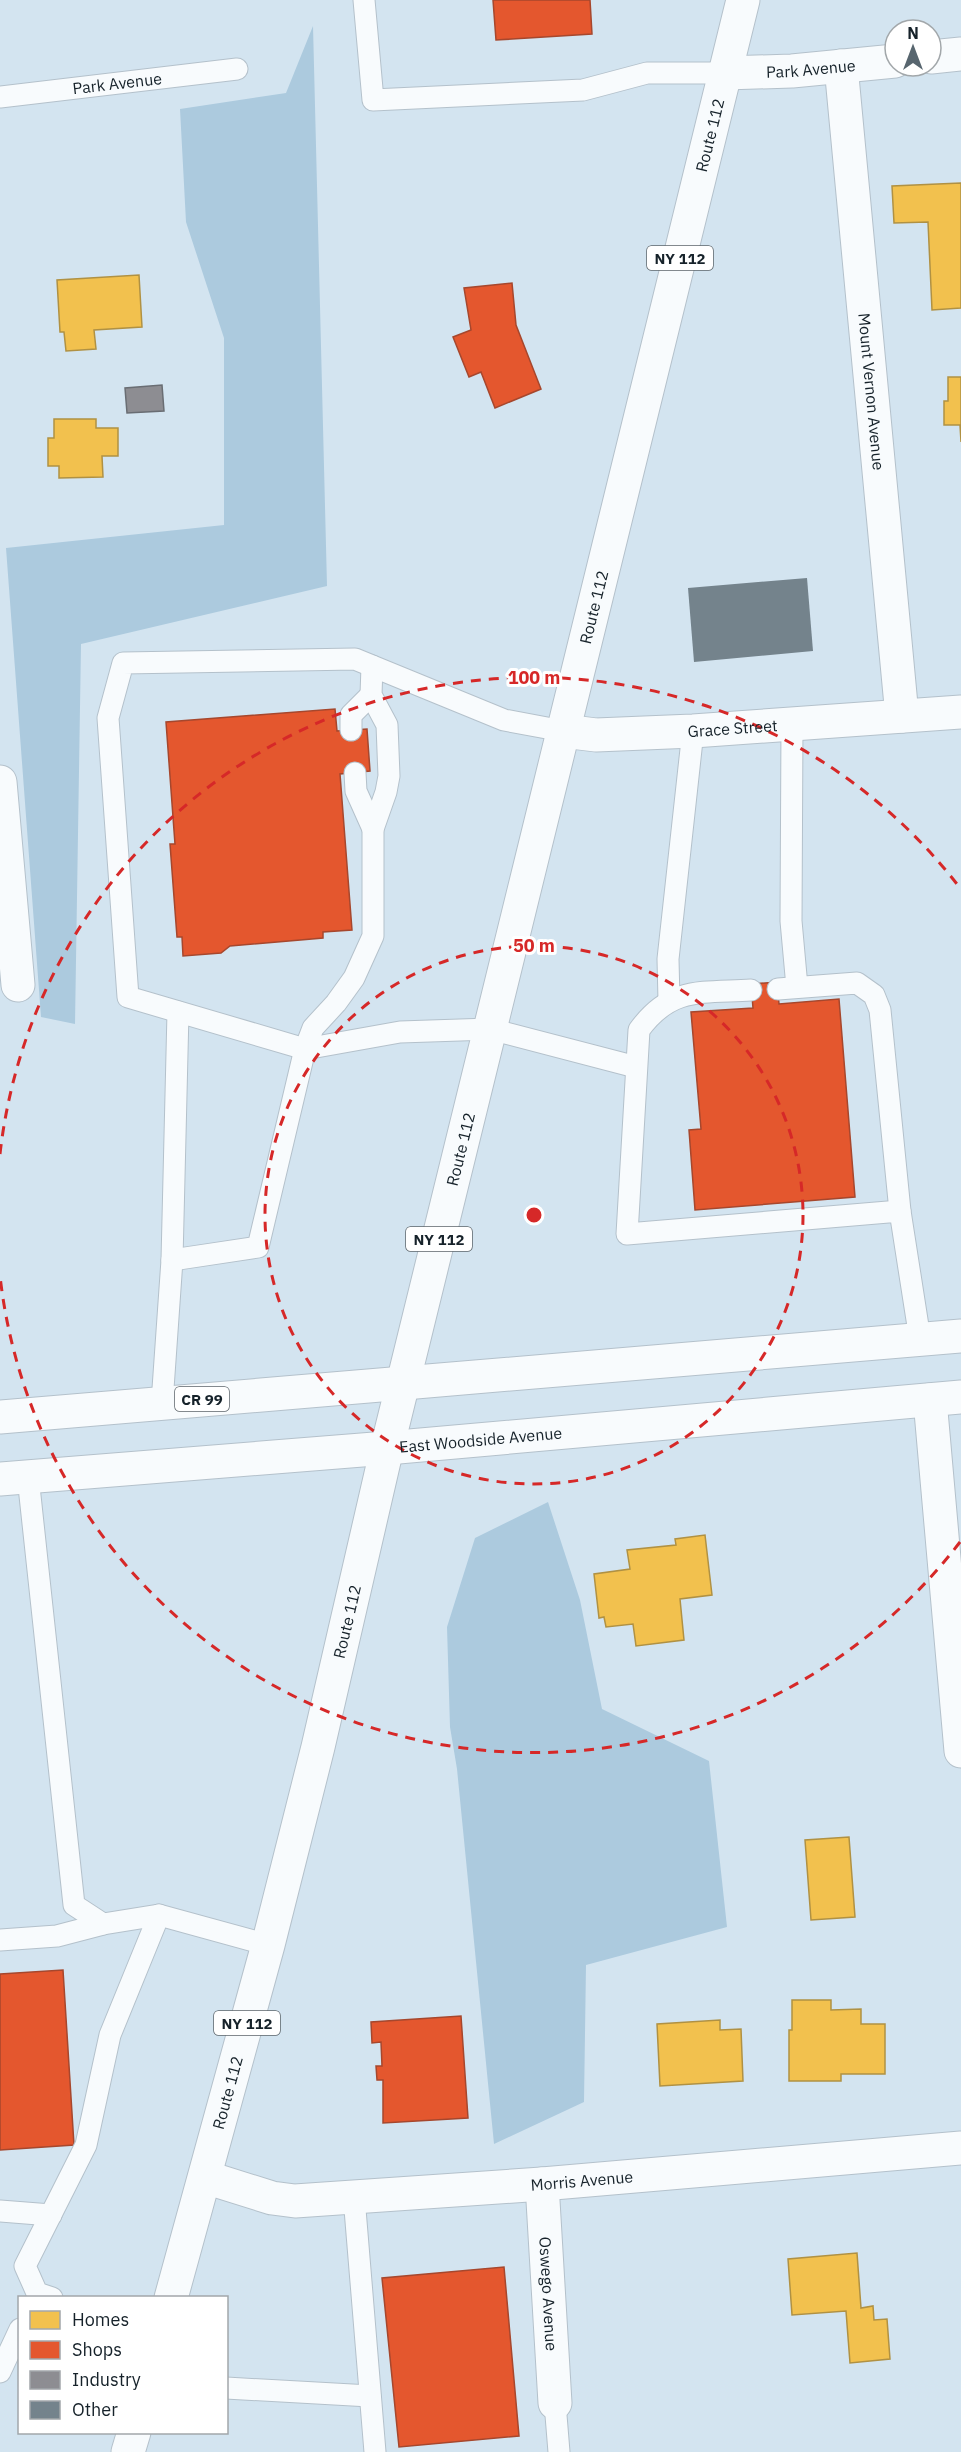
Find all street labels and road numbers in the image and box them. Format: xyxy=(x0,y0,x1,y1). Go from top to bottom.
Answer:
street label: Park Avenue xyxy=(766,55,857,82)
street label: Park Avenue xyxy=(71,68,163,98)
street label: Route 112 xyxy=(691,96,728,174)
road number: NY 112 xyxy=(647,246,713,270)
street label: Mount Vernon Avenue xyxy=(854,312,889,471)
street label: Route 112 xyxy=(575,568,612,646)
street label: Grace Street xyxy=(687,715,778,741)
street label: Route 112 xyxy=(442,1110,479,1188)
road number: NY 112 xyxy=(406,1227,472,1251)
road number: CR 99 xyxy=(175,1387,229,1411)
street label: East Woodside Avenue xyxy=(398,1422,563,1457)
street label: Route 112 xyxy=(329,1583,365,1660)
road number: NY 112 xyxy=(214,2011,280,2035)
street label: Route 112 xyxy=(208,2054,247,2131)
street label: Morris Avenue xyxy=(530,2166,634,2195)
street label: Oswego Avenue xyxy=(535,2236,562,2352)

